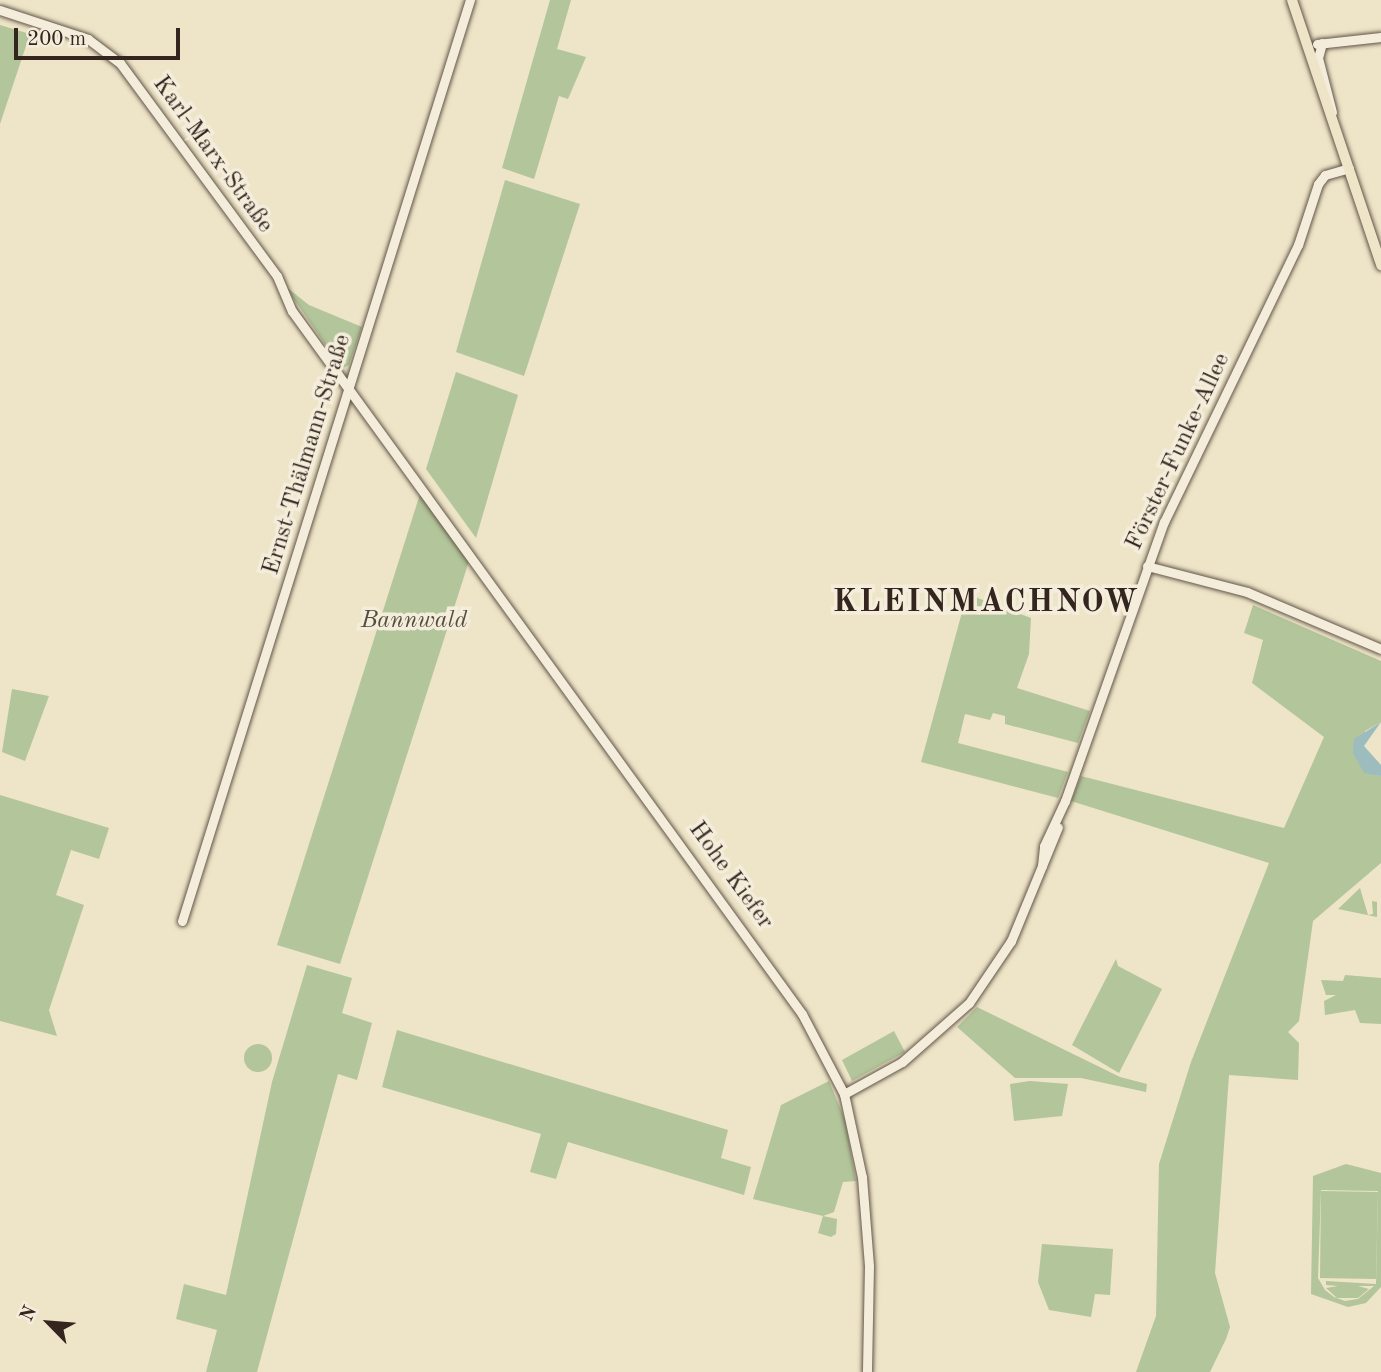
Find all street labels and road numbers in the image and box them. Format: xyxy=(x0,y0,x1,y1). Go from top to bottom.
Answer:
street label: Karl-Marx-Straße xyxy=(145,71,279,239)
street label: Ernst-Thälmann-Straße xyxy=(258,331,358,579)
street label: Förster-Funke-Allee xyxy=(1121,349,1237,555)
street label: Hohe Kiefer xyxy=(681,817,779,935)

